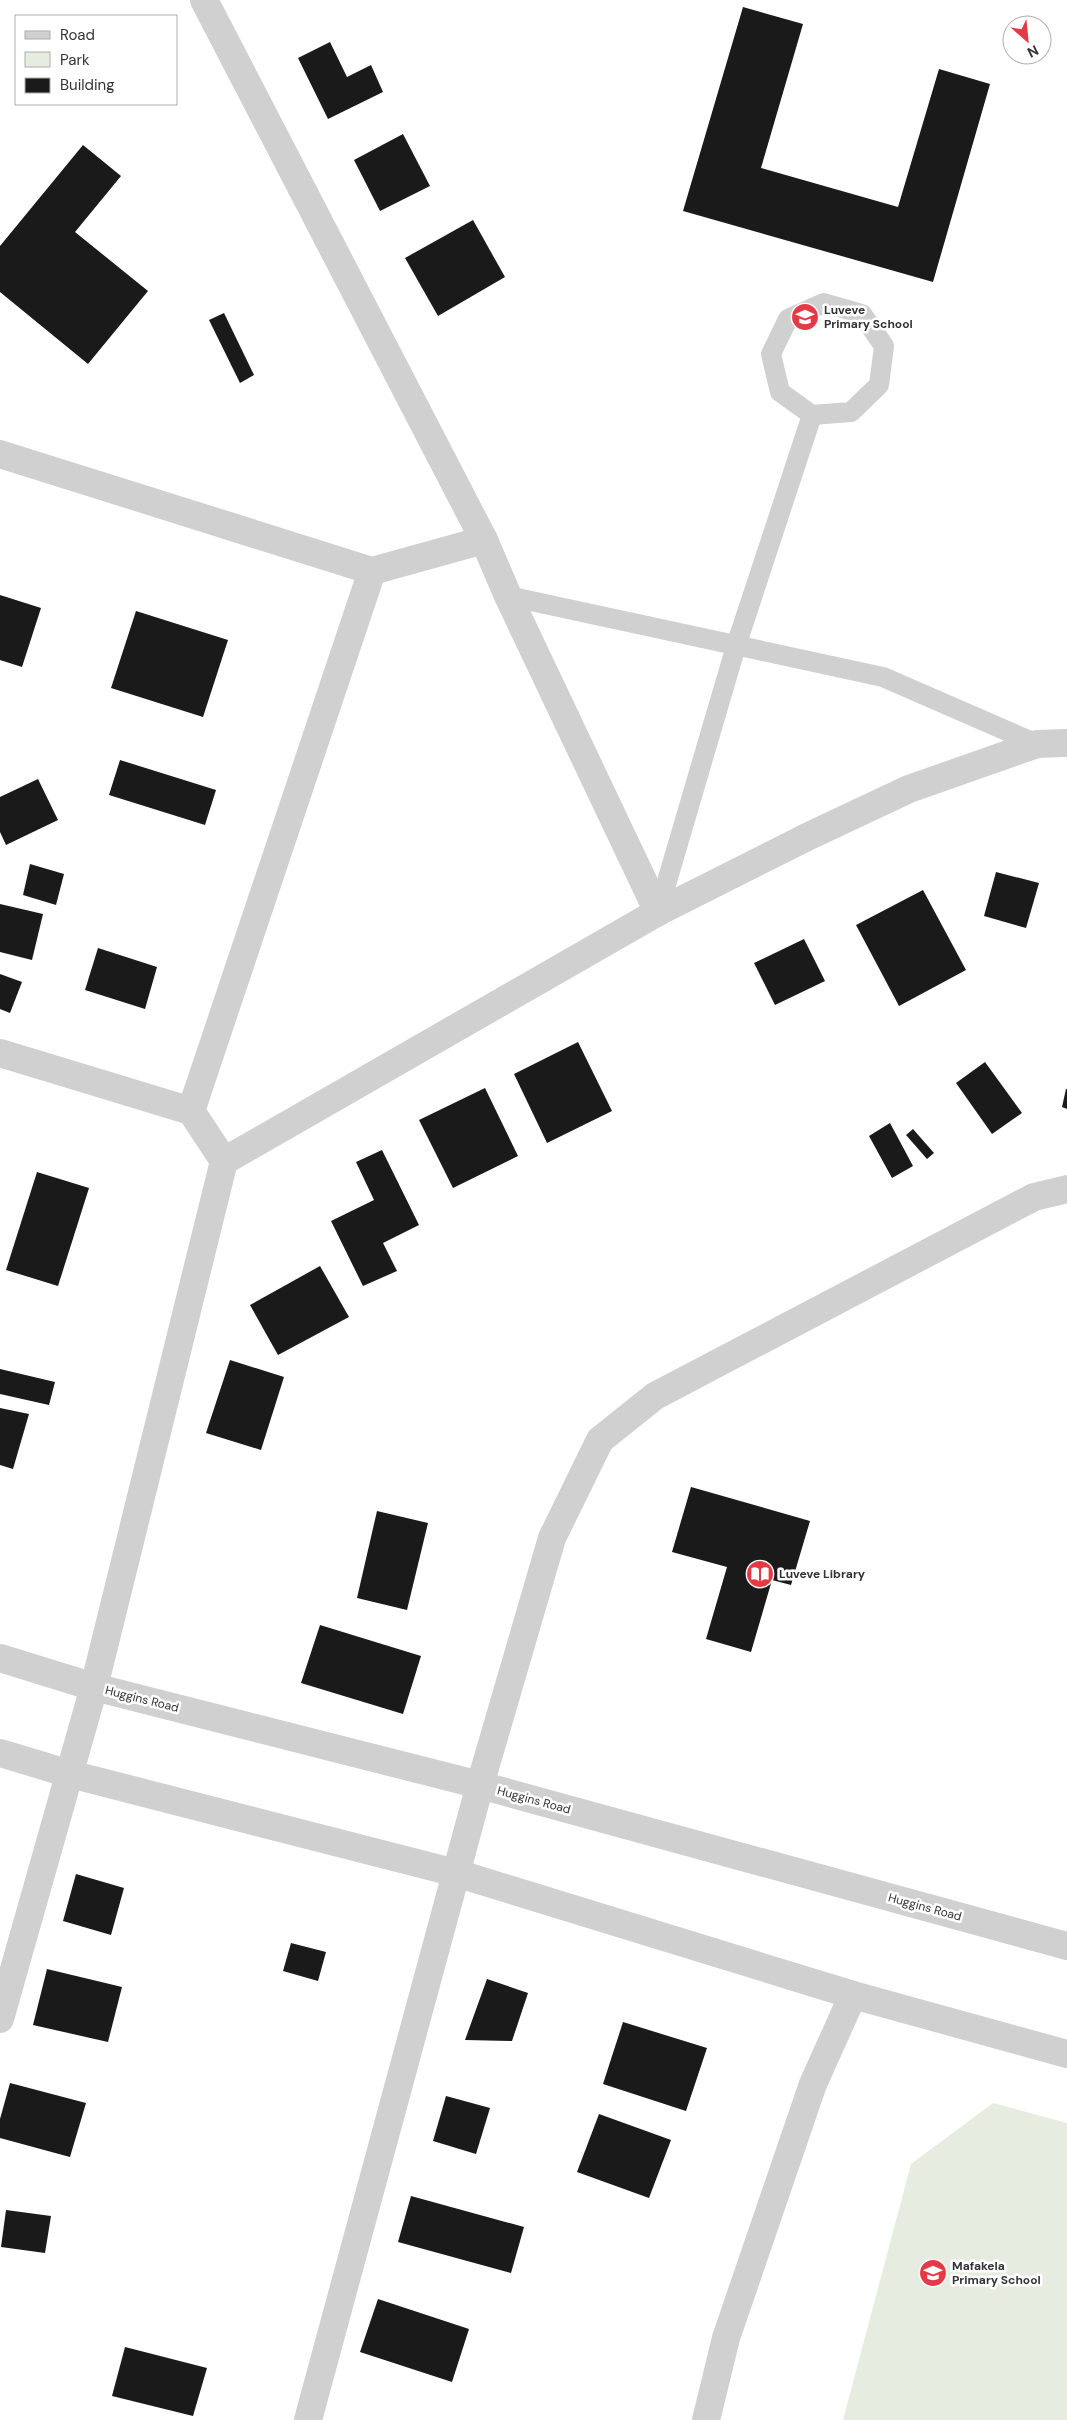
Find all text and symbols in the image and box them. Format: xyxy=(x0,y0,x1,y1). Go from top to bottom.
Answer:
legend xyxy=(15,15,178,105)
north arrow xyxy=(1002,15,1052,65)
text: Road xyxy=(60,25,95,45)
text: N xyxy=(1024,41,1042,62)
text: Park xyxy=(60,50,90,70)
text: Building xyxy=(60,75,115,95)
school or university icon: Luveve Primary School xyxy=(790,302,820,332)
place label: Luveve Primary School xyxy=(824,302,913,332)
library icon: Luveve Library xyxy=(745,1559,775,1589)
place label: Luveve Library xyxy=(779,1566,866,1582)
street label: Huggins Road xyxy=(103,1682,181,1716)
street label: Huggins Road xyxy=(496,1783,572,1817)
street label: Huggins Road xyxy=(887,1890,963,1924)
school or university icon: Mafakela Primary School xyxy=(918,2258,948,2288)
place label: Mafakela Primary School xyxy=(952,2258,1041,2288)

